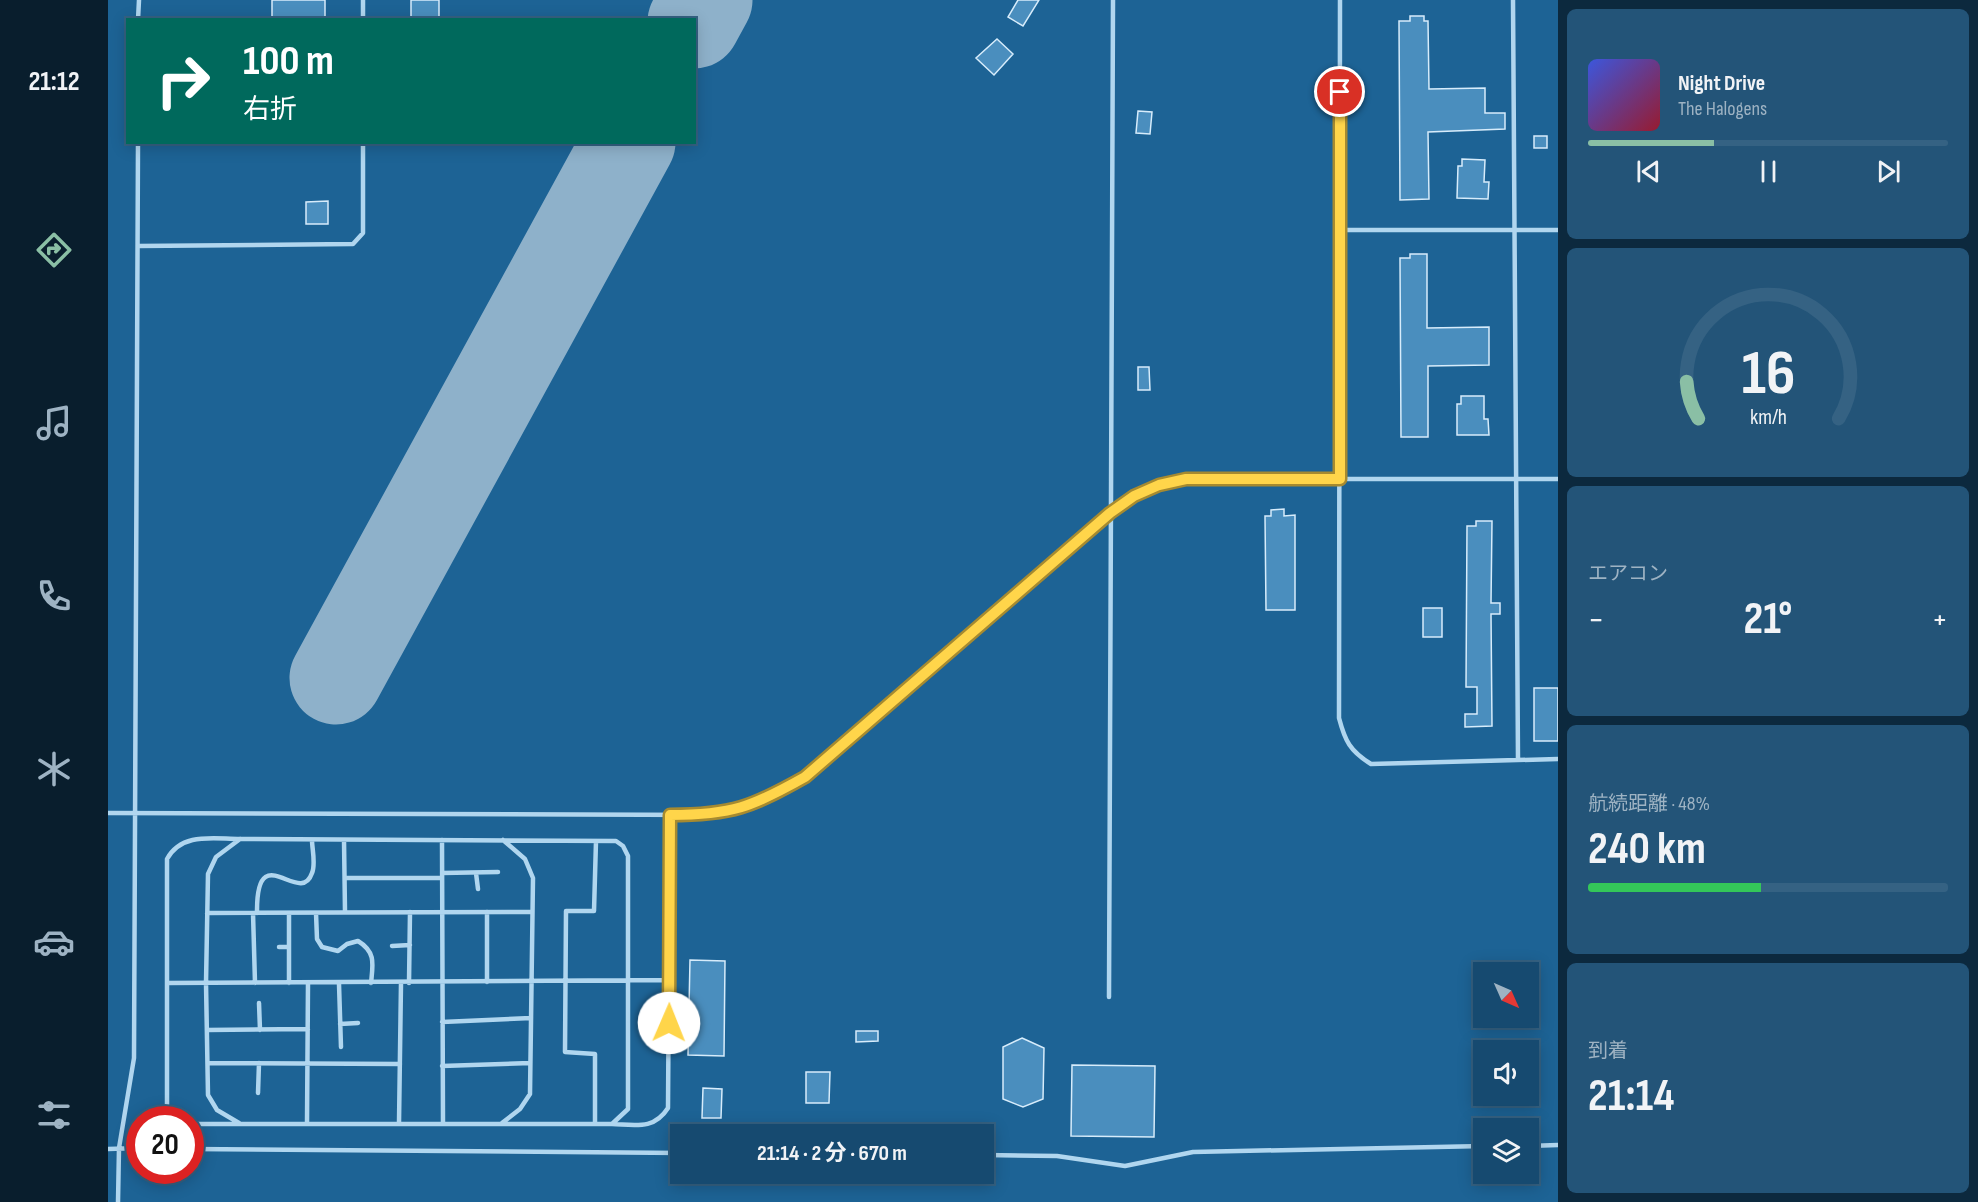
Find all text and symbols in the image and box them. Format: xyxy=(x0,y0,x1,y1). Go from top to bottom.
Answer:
text: 100 m xyxy=(243,36,334,87)
icon: right xyxy=(144,42,222,120)
text: 21:12 xyxy=(28,66,80,98)
pin xyxy=(1314,66,1365,117)
text: Night Drive xyxy=(1678,70,1765,97)
icon: arrive xyxy=(1323,75,1356,108)
text: 右折 xyxy=(243,94,297,126)
text: The Halogens xyxy=(1678,97,1767,121)
icon: previous xyxy=(1632,155,1665,188)
icon: pause xyxy=(1752,155,1785,188)
icon: next xyxy=(1872,155,1905,188)
icon: directions xyxy=(33,229,75,271)
text: 16 xyxy=(1741,338,1795,413)
icon: music xyxy=(33,402,75,444)
text: km/h xyxy=(1749,406,1787,431)
text: エアコン xyxy=(1588,562,1668,586)
icon: phone xyxy=(33,575,75,617)
text: 21° xyxy=(1744,592,1792,647)
text: − xyxy=(1588,600,1604,640)
text: + xyxy=(1932,600,1948,640)
icon: climate xyxy=(33,748,75,790)
text: 航続距離 · 48% xyxy=(1588,792,1710,816)
text: 240 km xyxy=(1588,822,1706,877)
icon: car xyxy=(33,921,75,963)
north arrow xyxy=(1473,962,1539,1028)
map controls xyxy=(1473,962,1539,1184)
position arrow xyxy=(637,991,701,1055)
text: 到着 xyxy=(1588,1039,1628,1063)
button: sound xyxy=(1473,1040,1539,1106)
text: 21:14 xyxy=(1588,1069,1674,1124)
icon: filters xyxy=(33,1094,75,1136)
speed limit sign: 20 xyxy=(126,1106,204,1184)
button: layers xyxy=(1473,1118,1539,1184)
text: 21:14 · 2 分 · 670 m xyxy=(757,1140,907,1167)

